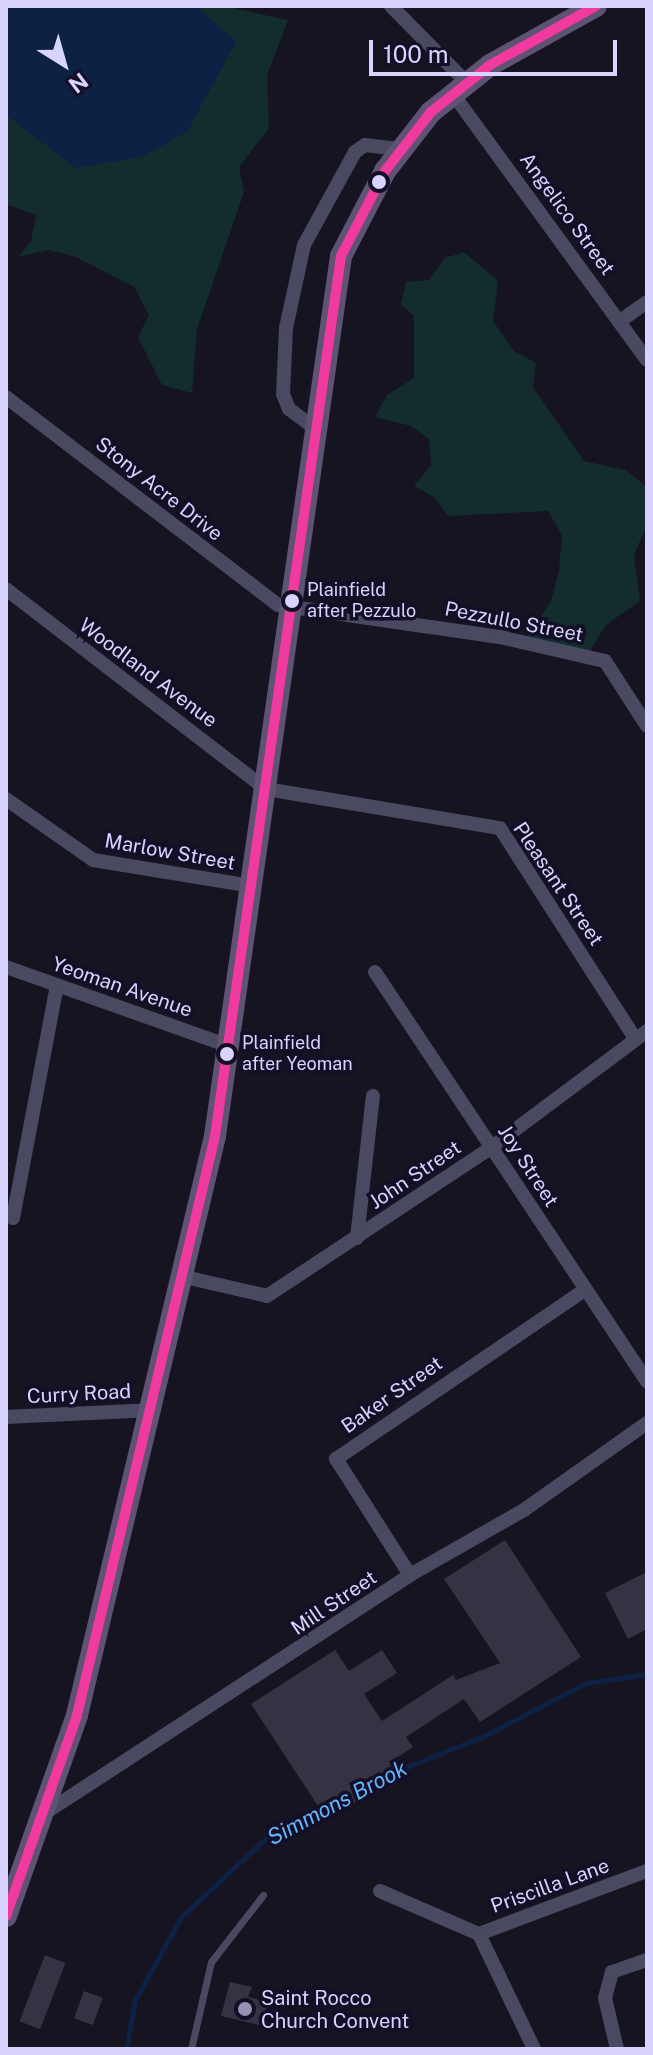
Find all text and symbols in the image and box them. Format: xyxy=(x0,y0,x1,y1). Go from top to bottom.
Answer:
north arrow xyxy=(24,24,104,104)
scale bar xyxy=(373,24,621,74)
text: 100 m xyxy=(383,40,449,68)
text: N xyxy=(64,68,93,99)
street label: Angelico Street xyxy=(515,148,619,280)
unlabelled marker xyxy=(371,174,387,190)
street label: Stony Acre Drive xyxy=(91,432,227,546)
place label: Plainfield after Pezzulo xyxy=(307,580,416,622)
marker: Plainfield after Pezzulo xyxy=(284,593,300,609)
street label: Pezzullo Street xyxy=(443,597,585,647)
street label: Woodland Avenue xyxy=(74,613,222,733)
street label: Pleasant Street xyxy=(508,818,608,950)
street label: Marlow Street xyxy=(103,829,237,875)
street label: Yeoman Avenue xyxy=(49,952,195,1022)
place label: Plainfield after Yeoman xyxy=(242,1033,353,1076)
marker: Plainfield after Yeoman xyxy=(219,1046,235,1062)
street label: Joy Street xyxy=(493,1120,563,1212)
street label: John Street xyxy=(365,1136,465,1214)
street label: Baker Street xyxy=(337,1351,447,1439)
street label: Curry Road xyxy=(26,1379,132,1409)
street label: Mill Street xyxy=(287,1566,381,1640)
water label: Simmons Brook xyxy=(263,1755,411,1851)
street label: Priscilla Lane xyxy=(488,1853,612,1919)
place label: Saint Rocco Church Convent xyxy=(261,1986,409,2033)
marker: Saint Rocco Church Convent xyxy=(236,2000,254,2018)

